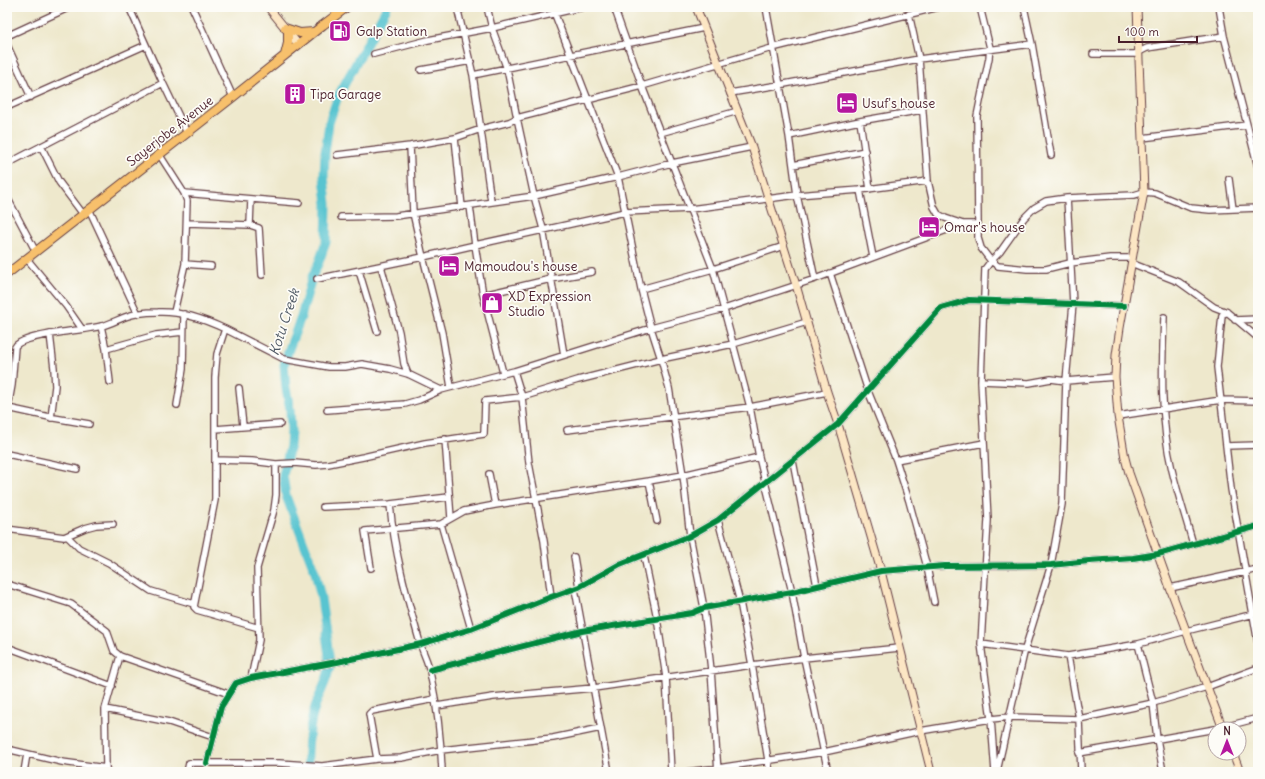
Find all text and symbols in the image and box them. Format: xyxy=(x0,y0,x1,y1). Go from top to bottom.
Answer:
fuel station icon: Galp Station xyxy=(327,18,353,44)
scale bar xyxy=(1119,18,1197,44)
place label: Galp Station xyxy=(356,23,428,40)
text: 100 m xyxy=(1125,24,1159,39)
building icon: Tipa Garage xyxy=(282,81,308,107)
place label: Tipa Garage xyxy=(310,86,381,103)
hotel icon: Usuf's house xyxy=(834,90,860,116)
street label: Sayerjobe Avenue xyxy=(123,92,217,170)
place label: Usuf's house xyxy=(862,95,935,112)
hotel icon: Omar's house xyxy=(916,214,942,240)
place label: Omar's house xyxy=(944,219,1025,236)
hotel icon: Mamoudou's house xyxy=(436,253,462,279)
place label: Mamoudou's house xyxy=(464,258,577,275)
water label: Kotu Creek xyxy=(265,286,304,358)
place label: XD Expression Studio xyxy=(508,288,592,320)
shop icon: XD Expression Studio xyxy=(479,290,505,316)
north arrow xyxy=(1207,721,1247,761)
text: N xyxy=(1223,724,1231,738)

